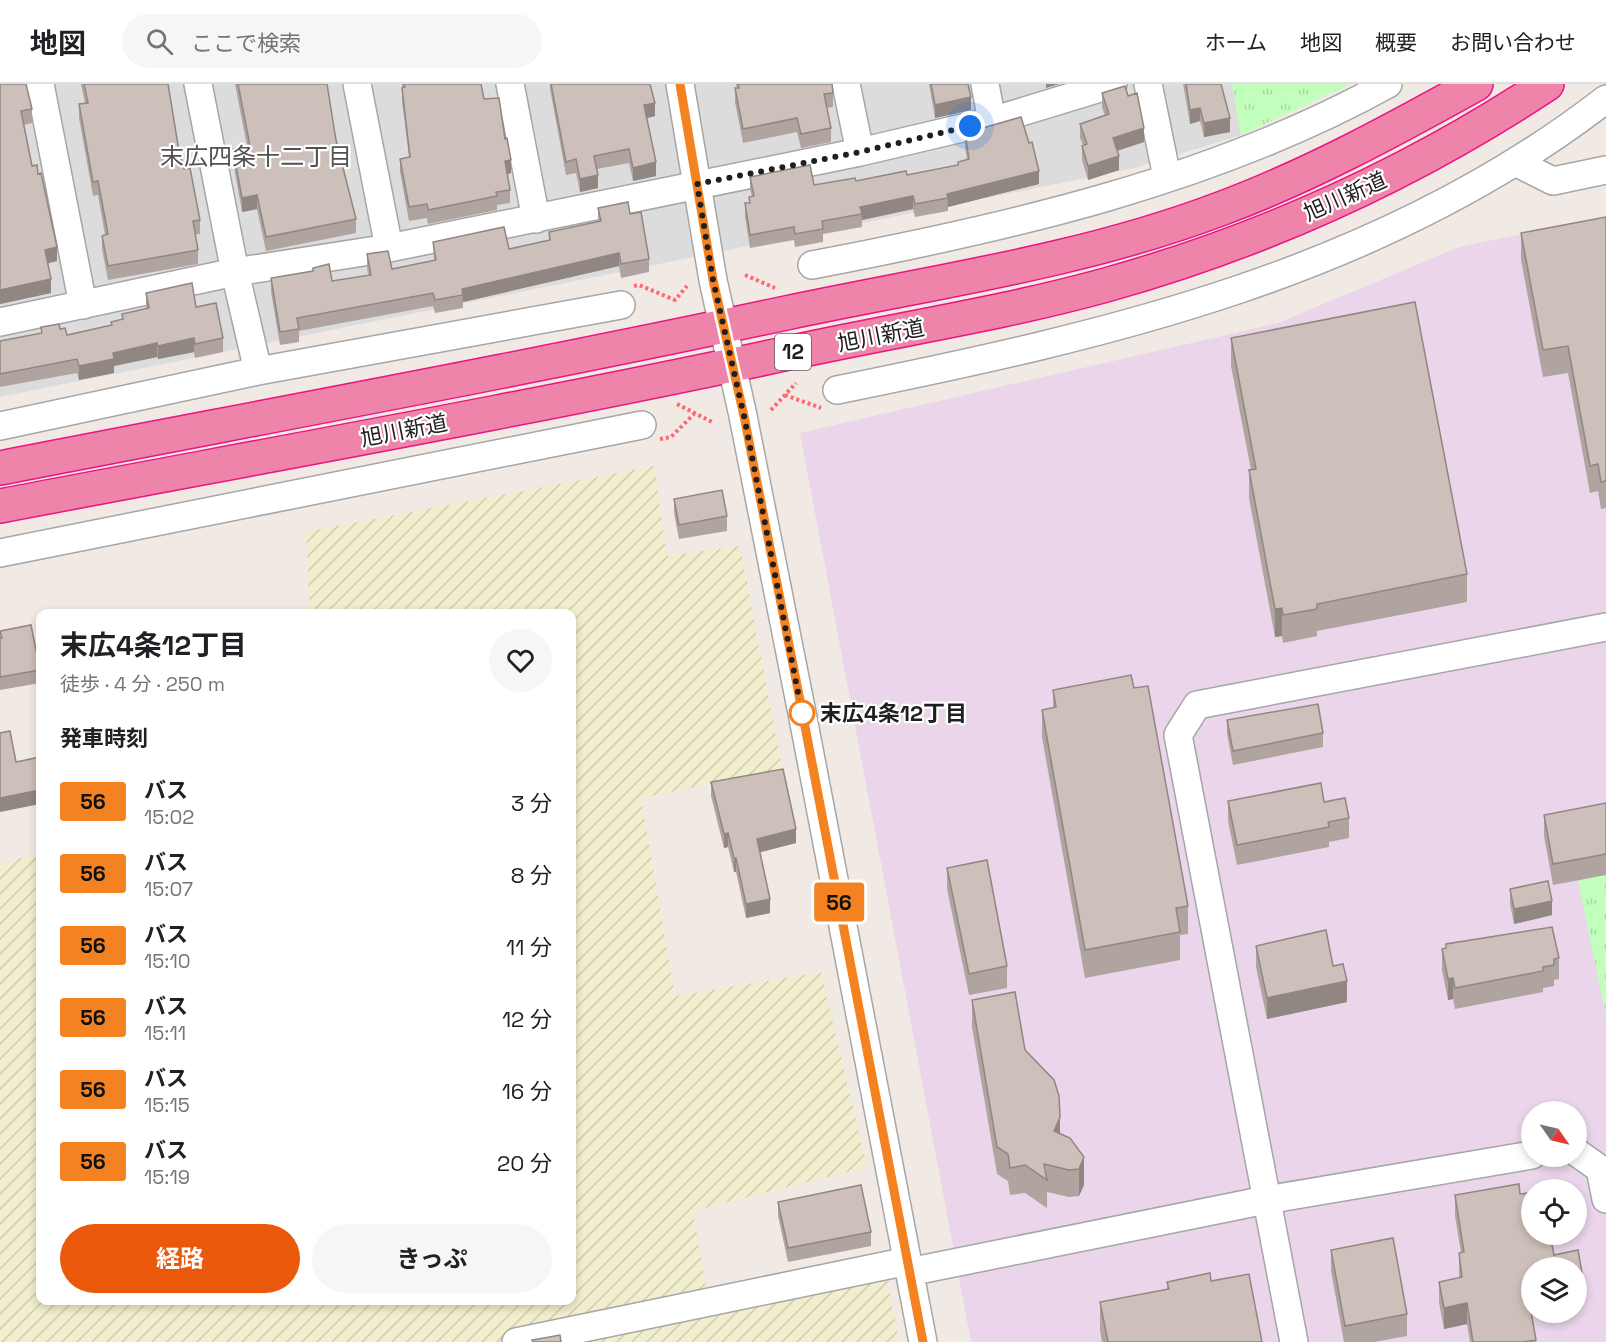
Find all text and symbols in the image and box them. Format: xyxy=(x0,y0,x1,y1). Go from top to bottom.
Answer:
search box xyxy=(122,14,542,68)
text: 地図 xyxy=(30,25,86,61)
icon: search xyxy=(143,25,176,58)
text: ここで検索 xyxy=(191,29,301,57)
text: ホーム xyxy=(1205,29,1267,56)
text: 地図 xyxy=(1300,29,1342,56)
text: 概要 xyxy=(1375,29,1417,56)
text: お問い合わせ xyxy=(1450,29,1576,56)
your location xyxy=(955,111,985,141)
district label: 末広四条十二丁目 xyxy=(160,141,352,172)
street label: 旭川新道 xyxy=(1299,165,1391,227)
street label: 旭川新道 xyxy=(835,313,927,357)
road number: 12 xyxy=(775,334,811,370)
street label: 旭川新道 xyxy=(358,408,450,452)
text: 末広4条12丁目 xyxy=(60,627,247,663)
button: heart xyxy=(489,629,552,692)
text: 徒歩 · 4 分 · 250 m xyxy=(60,671,225,697)
place label: 末広4条12丁目 xyxy=(820,699,967,727)
marker: 末広4条12丁目 xyxy=(789,700,815,726)
text: 発車時刻 xyxy=(60,724,148,752)
text: バス xyxy=(144,776,188,804)
text: 56 xyxy=(80,788,106,815)
text: 3 分 xyxy=(511,789,552,817)
text: 15:02 xyxy=(144,804,194,830)
text: バス xyxy=(144,848,188,876)
text: 56 xyxy=(80,860,106,887)
text: 8 分 xyxy=(511,861,552,889)
text: 15:07 xyxy=(144,876,193,902)
line badge: 56 xyxy=(812,882,866,922)
text: 56 xyxy=(826,889,852,916)
text: バス xyxy=(144,920,188,948)
text: 56 xyxy=(80,932,106,959)
text: 11 分 xyxy=(506,933,552,961)
text: 15:10 xyxy=(144,948,191,974)
text: バス xyxy=(144,992,188,1020)
text: 56 xyxy=(80,1004,106,1031)
text: 12 分 xyxy=(502,1005,552,1033)
text: 15:11 xyxy=(144,1020,186,1046)
text: バス xyxy=(144,1064,188,1092)
text: 56 xyxy=(80,1076,106,1103)
text: 16 分 xyxy=(502,1077,552,1105)
text: 15:15 xyxy=(144,1092,190,1118)
north arrow xyxy=(1521,1101,1587,1167)
map controls xyxy=(1521,1101,1587,1323)
text: バス xyxy=(144,1136,188,1164)
text: 56 xyxy=(80,1148,106,1175)
text: 20 分 xyxy=(497,1149,552,1177)
text: 15:19 xyxy=(144,1164,190,1190)
button: locate xyxy=(1521,1179,1587,1245)
button: 経路 xyxy=(60,1224,300,1293)
button: きっぷ xyxy=(312,1224,552,1293)
button: layers xyxy=(1521,1257,1587,1323)

